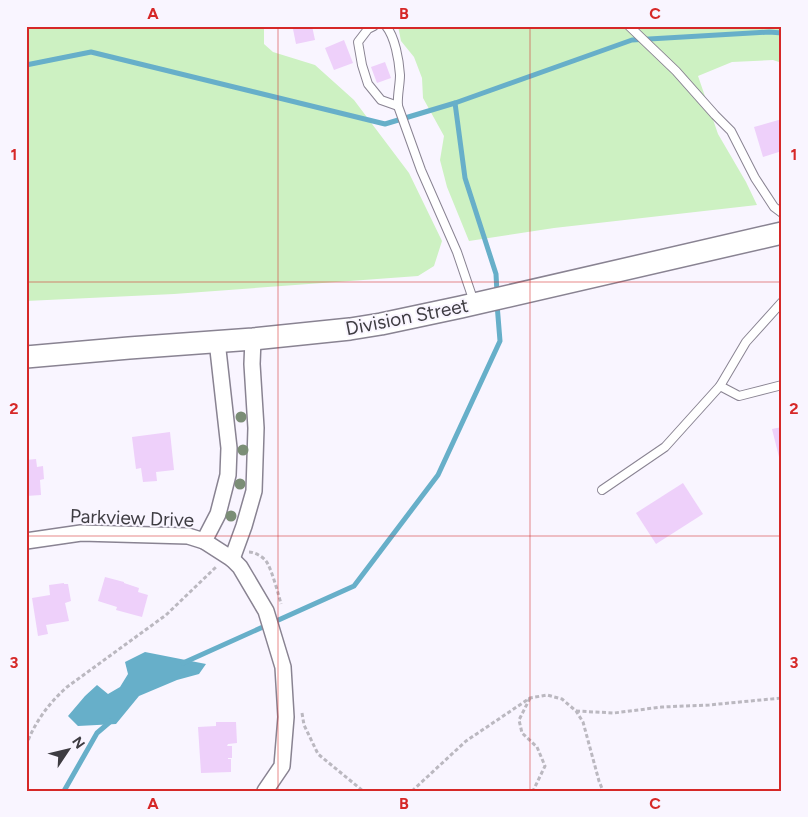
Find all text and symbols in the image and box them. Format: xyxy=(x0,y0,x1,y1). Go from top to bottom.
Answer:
text: A xyxy=(147,4,159,23)
text: B xyxy=(399,4,409,23)
text: C xyxy=(649,4,661,23)
text: 1 xyxy=(11,145,17,164)
text: 1 xyxy=(791,145,797,164)
street label: Division Street xyxy=(344,294,470,340)
text: 2 xyxy=(9,399,19,418)
text: 2 xyxy=(789,399,799,418)
street label: Parkview Drive xyxy=(70,504,194,532)
text: 3 xyxy=(10,653,19,672)
text: 3 xyxy=(790,653,799,672)
north arrow xyxy=(42,724,92,774)
text: N xyxy=(68,734,88,752)
text: A xyxy=(147,794,159,813)
text: B xyxy=(399,794,409,813)
text: C xyxy=(649,794,661,813)

